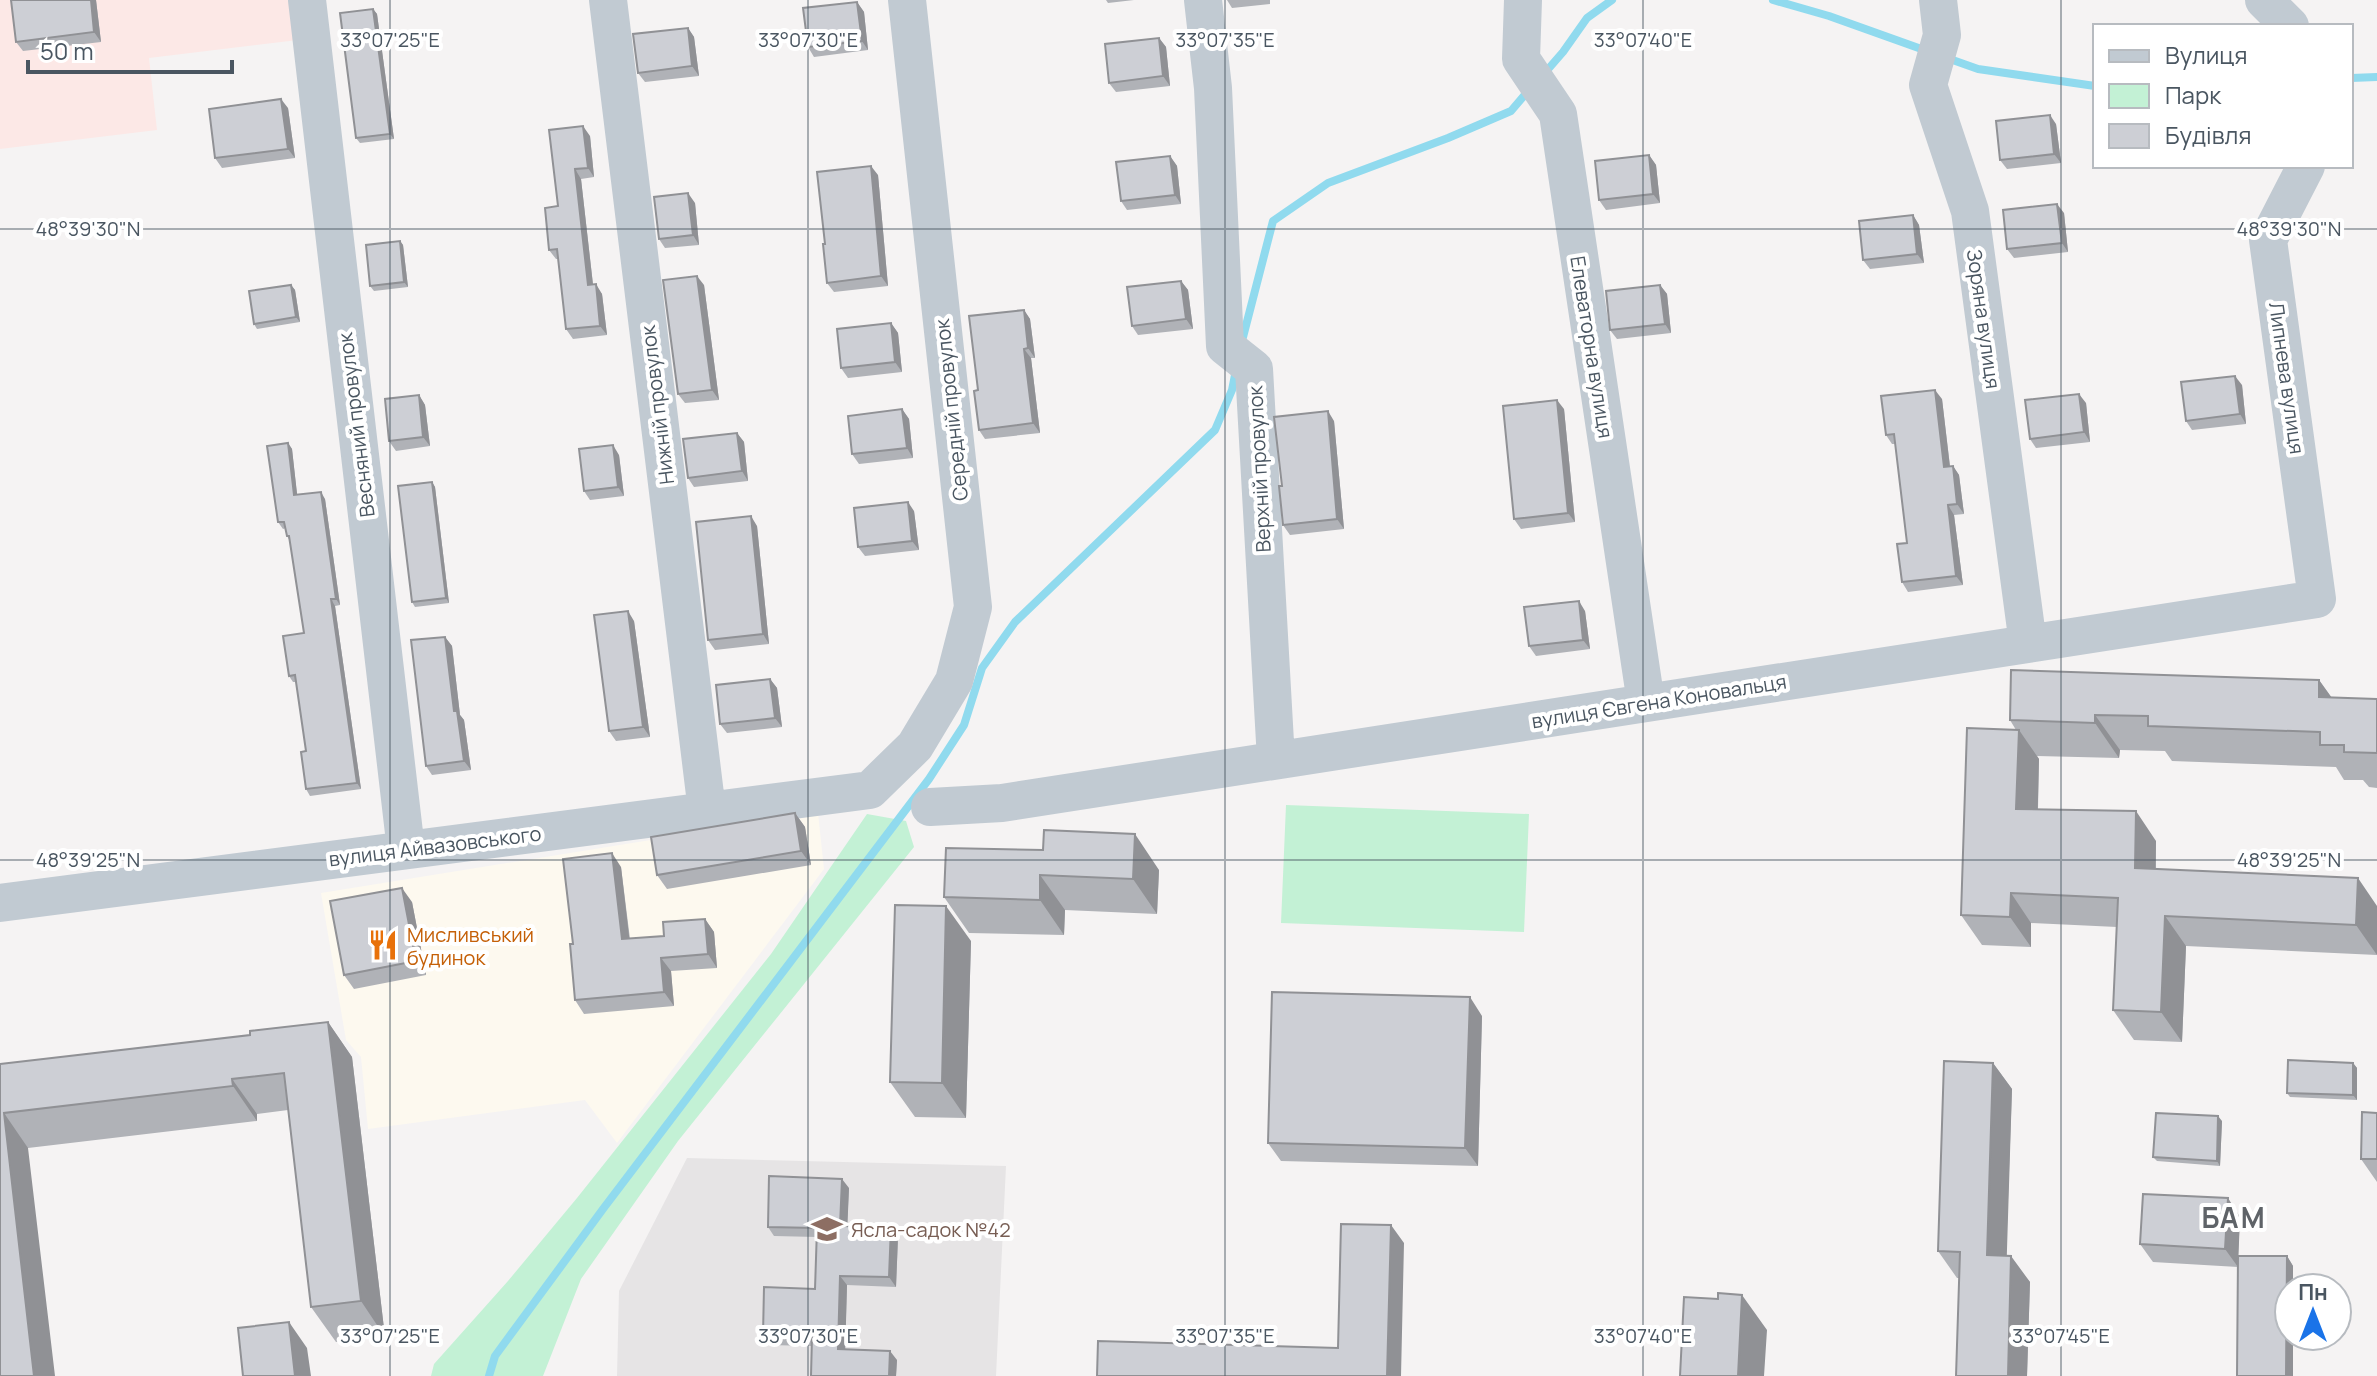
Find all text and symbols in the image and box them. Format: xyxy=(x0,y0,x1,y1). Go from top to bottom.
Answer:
scale bar xyxy=(28,24,232,74)
legend xyxy=(2093,24,2353,168)
text: 33°07'25"E xyxy=(340,26,440,53)
text: 33°07'30"E xyxy=(758,26,858,53)
text: 33°07'35"E xyxy=(1175,26,1275,53)
text: 33°07'40"E xyxy=(1594,26,1692,53)
text: 50 m xyxy=(40,34,94,67)
text: Вулиця xyxy=(2165,38,2247,71)
text: Парк xyxy=(2165,78,2222,111)
text: Будівля xyxy=(2165,118,2252,151)
text: 48°39'30"N xyxy=(36,215,140,242)
text: 48°39'30"N xyxy=(2237,215,2341,242)
street label: Зоряна вулиця xyxy=(1961,247,2007,391)
street label: Елеваторна вулиця xyxy=(1564,254,1620,440)
street label: Липнева вулиця xyxy=(2263,300,2311,456)
street label: Середній провулок xyxy=(928,317,974,502)
street label: Нижній провулок xyxy=(634,323,680,486)
street label: Весняний провулок xyxy=(331,330,381,519)
street label: Верхній провулок xyxy=(1241,384,1277,553)
street label: вулиця Євгена Коновальця xyxy=(1530,668,1788,734)
street label: вулиця Айвазовського xyxy=(327,820,543,872)
text: 48°39'25"N xyxy=(36,846,140,873)
text: 48°39'25"N xyxy=(2237,846,2341,873)
place label: Мисливський будинок xyxy=(407,921,534,971)
restaurant icon: Мисливський будинок xyxy=(366,928,400,962)
district label: БАМ xyxy=(2201,1198,2267,1236)
school or university icon: Ясла-садок №42 xyxy=(810,1212,844,1246)
place label: Ясла-садок №42 xyxy=(851,1216,1011,1243)
north arrow xyxy=(2273,1272,2353,1352)
text: Пн xyxy=(2298,1277,2328,1307)
text: 33°07'25"E xyxy=(340,1322,440,1349)
text: 33°07'30"E xyxy=(758,1322,858,1349)
text: 33°07'35"E xyxy=(1175,1322,1275,1349)
text: 33°07'40"E xyxy=(1594,1322,1692,1349)
text: 33°07'45"E xyxy=(2012,1322,2110,1349)

